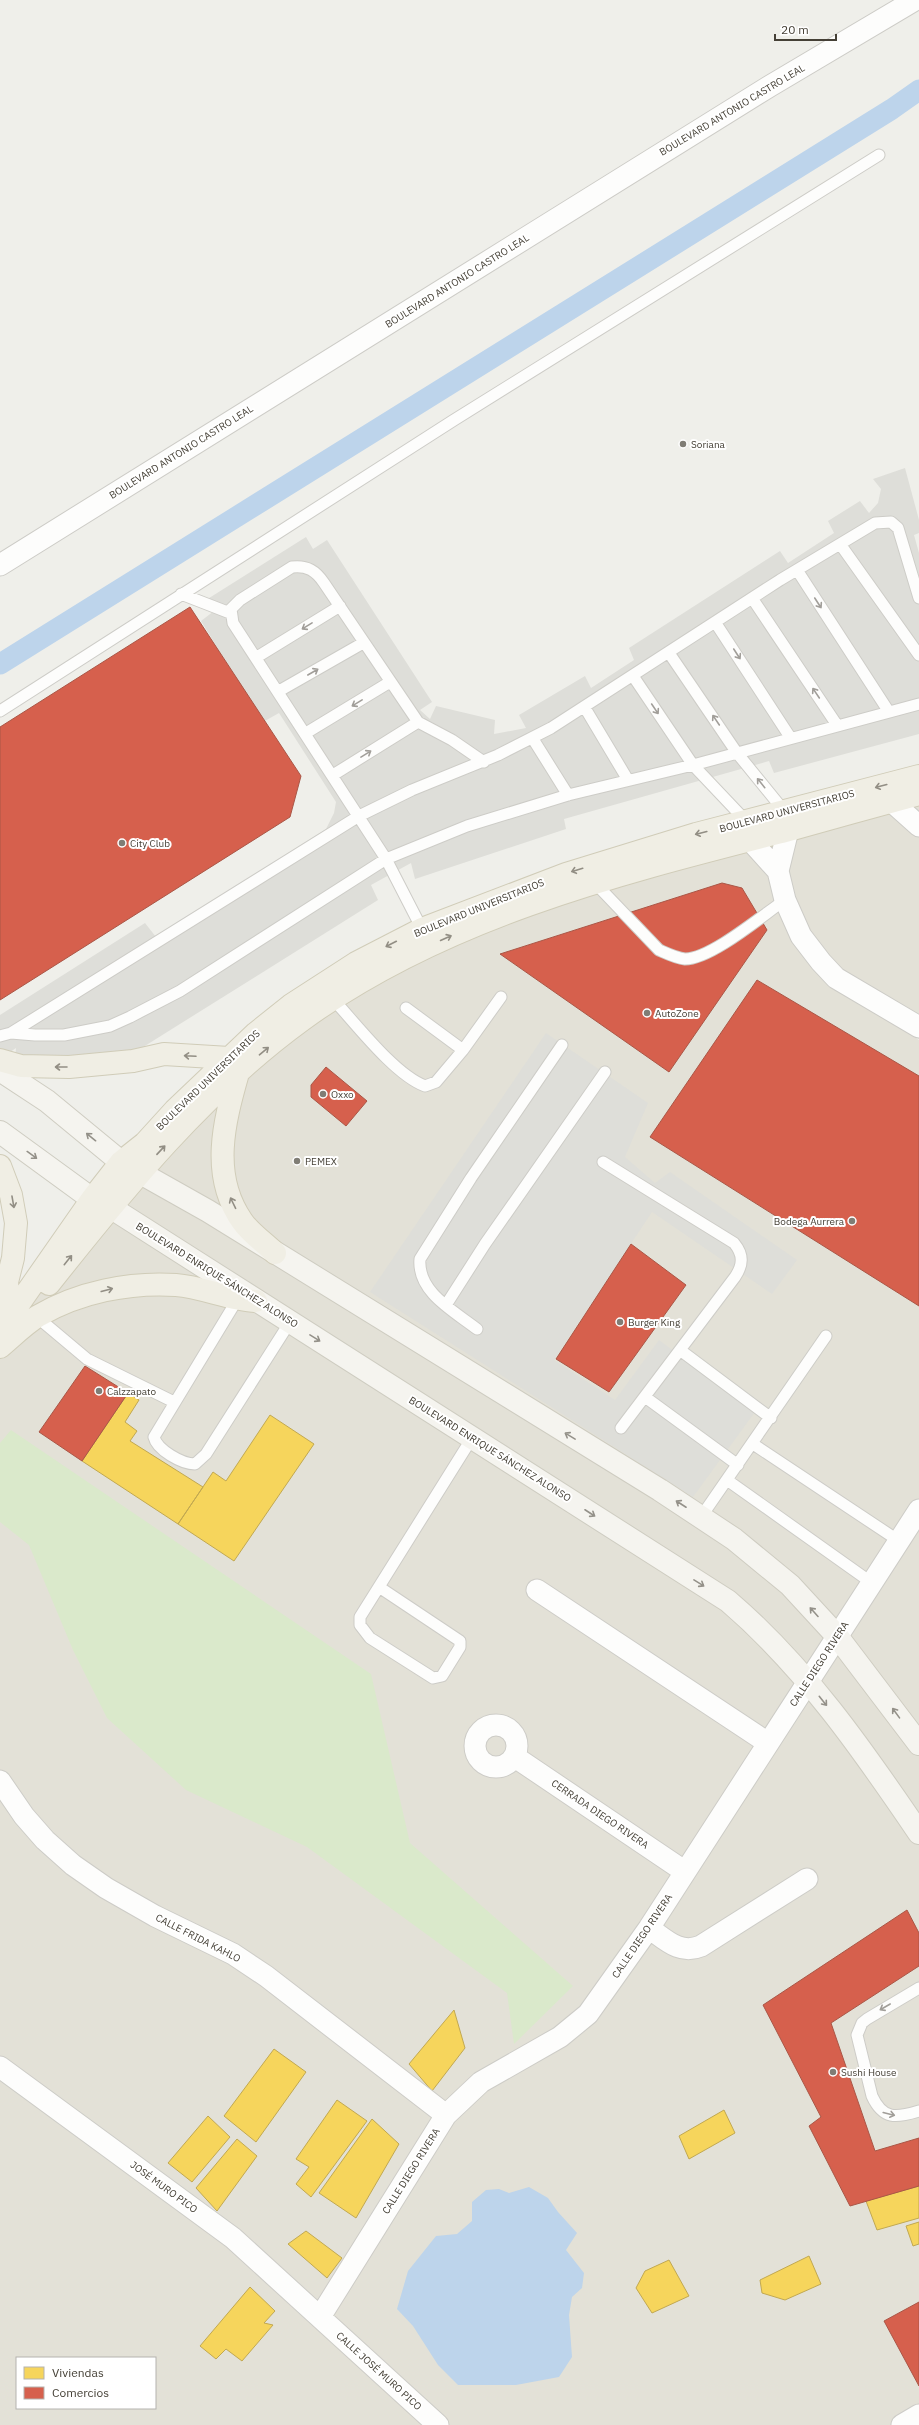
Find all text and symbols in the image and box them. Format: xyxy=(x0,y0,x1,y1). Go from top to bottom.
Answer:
scale bar xyxy=(775,16,836,42)
text: 20 m xyxy=(781,22,809,37)
street label: BOULEVARD ANTONIO CASTRO LEAL xyxy=(657,61,807,159)
street label: BOULEVARD ANTONIO CASTRO LEAL xyxy=(383,231,531,331)
street label: BOULEVARD ANTONIO CASTRO LEAL xyxy=(107,402,255,502)
place label: Soriana xyxy=(691,438,726,451)
marker: Soriana xyxy=(678,439,688,449)
one-way arrow xyxy=(814,597,823,608)
one-way arrow xyxy=(301,623,313,631)
one-way arrow xyxy=(732,649,741,660)
one-way arrow xyxy=(307,668,319,675)
one-way arrow xyxy=(811,687,819,699)
one-way arrow xyxy=(351,698,362,707)
one-way arrow xyxy=(651,703,659,714)
one-way arrow xyxy=(711,714,719,726)
one-way arrow xyxy=(360,750,371,758)
one-way arrow xyxy=(756,777,765,788)
one-way arrow xyxy=(875,783,888,790)
street label: BOULEVARD UNIVERSITARIOS xyxy=(718,787,856,835)
one-way arrow xyxy=(695,830,708,837)
place label: City Club xyxy=(130,837,170,850)
marker: City Club xyxy=(117,838,127,848)
one-way arrow xyxy=(571,867,583,875)
street label: BOULEVARD UNIVERSITARIOS xyxy=(412,876,546,940)
one-way arrow xyxy=(439,934,451,941)
one-way arrow xyxy=(385,941,397,948)
place label: AutoZone xyxy=(655,1007,699,1020)
marker: AutoZone xyxy=(642,1008,652,1018)
street label: BOULEVARD UNIVERSITARIOS xyxy=(153,1027,263,1133)
one-way arrow xyxy=(259,1046,270,1055)
one-way arrow xyxy=(184,1052,197,1059)
one-way arrow xyxy=(55,1063,68,1071)
place label: Oxxo xyxy=(331,1088,354,1101)
marker: Oxxo xyxy=(318,1089,328,1099)
one-way arrow xyxy=(85,1132,96,1141)
one-way arrow xyxy=(156,1145,165,1155)
one-way arrow xyxy=(26,1151,37,1159)
place label: PEMEX xyxy=(305,1155,337,1168)
marker: PEMEX xyxy=(292,1156,302,1166)
one-way arrow xyxy=(9,1195,17,1208)
one-way arrow xyxy=(229,1197,236,1209)
place label: Bodega Aurrera xyxy=(774,1215,845,1228)
marker: Bodega Aurrera xyxy=(847,1216,857,1226)
street label: BOULEVARD ENRIQUE SÁNCHEZ ALONSO xyxy=(134,1219,300,1331)
one-way arrow xyxy=(64,1255,72,1266)
one-way arrow xyxy=(100,1286,113,1293)
place label: Burger King xyxy=(628,1316,681,1329)
marker: Burger King xyxy=(615,1317,625,1327)
one-way arrow xyxy=(309,1334,320,1342)
place label: Calzzapato xyxy=(107,1385,156,1398)
marker: Calzzapato xyxy=(94,1386,104,1396)
street label: BOULEVARD ENRIQUE SÁNCHEZ ALONSO xyxy=(407,1393,573,1505)
one-way arrow xyxy=(564,1432,576,1440)
one-way arrow xyxy=(676,1500,687,1508)
one-way arrow xyxy=(584,1509,595,1517)
one-way arrow xyxy=(694,1578,705,1587)
one-way arrow xyxy=(810,1606,819,1617)
street label: CALLE DIEGO RIVERA xyxy=(787,1618,852,1709)
one-way arrow xyxy=(819,1695,827,1706)
one-way arrow xyxy=(892,1707,900,1718)
street label: CERRADA DIEGO RIVERA xyxy=(549,1777,652,1852)
street label: CALLE DIEGO RIVERA xyxy=(609,1891,675,1981)
street label: CALLE FRIDA KAHLO xyxy=(153,1911,243,1965)
one-way arrow xyxy=(879,2004,891,2012)
place label: Sushi House xyxy=(841,2066,897,2079)
marker: Sushi House xyxy=(828,2067,838,2077)
one-way arrow xyxy=(882,2110,895,2118)
street label: CALLE DIEGO RIVERA xyxy=(379,2125,443,2216)
street label: JOSÉ MURO PICO xyxy=(128,2158,200,2216)
street label: CALLE JOSÉ MURO PICO xyxy=(333,2329,425,2413)
legend xyxy=(16,2357,156,2409)
text: Viviendas xyxy=(52,2365,104,2380)
text: Comercios xyxy=(52,2385,109,2400)

